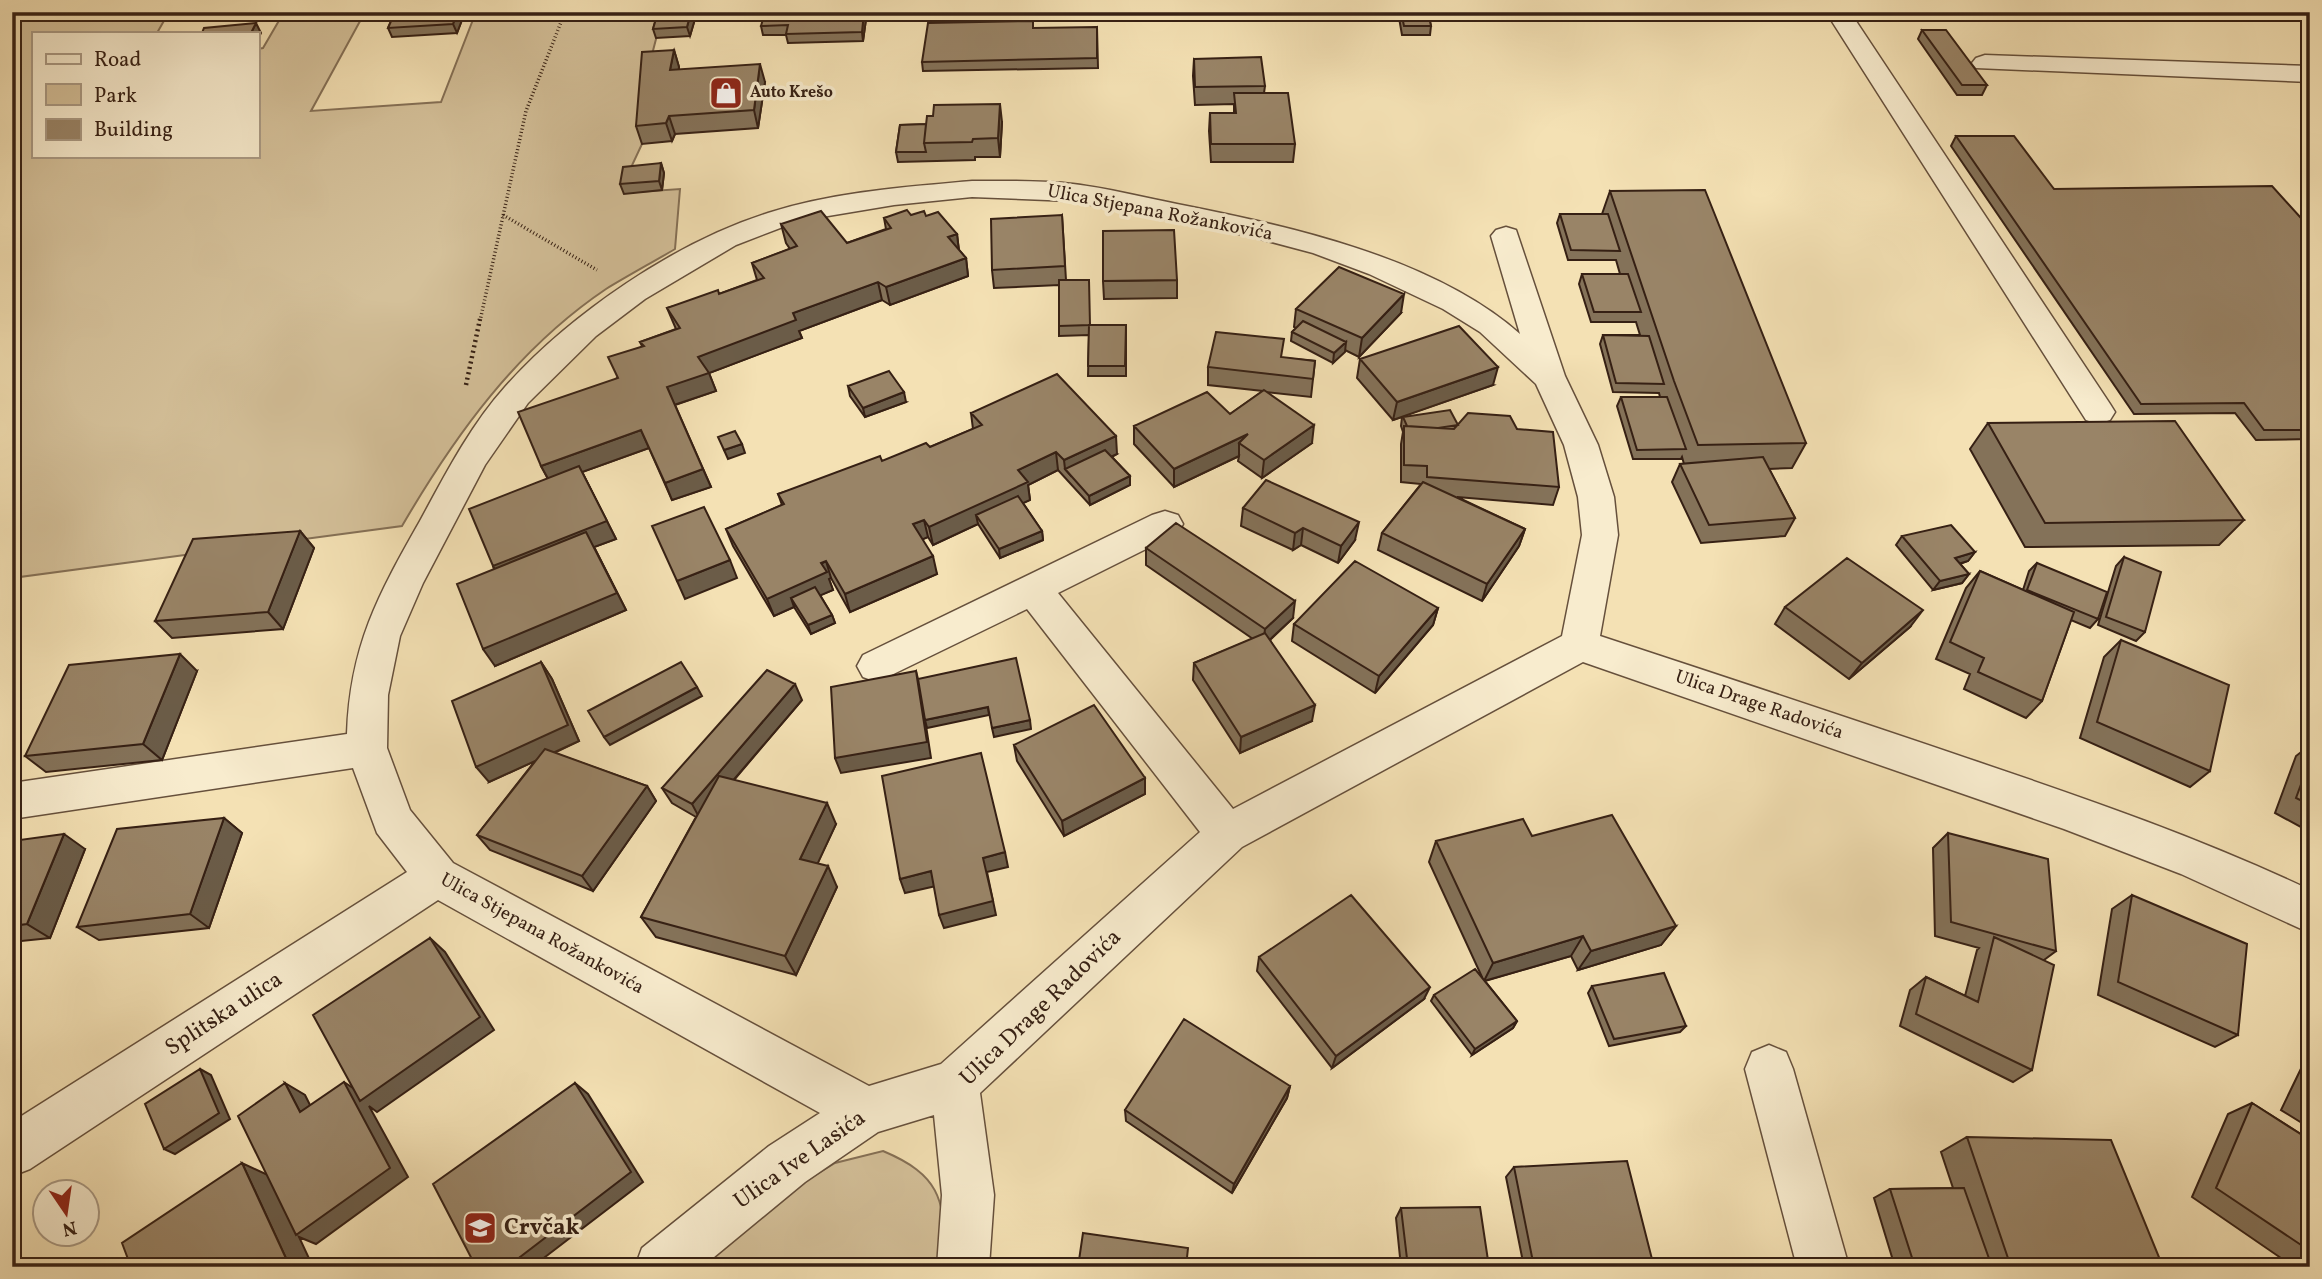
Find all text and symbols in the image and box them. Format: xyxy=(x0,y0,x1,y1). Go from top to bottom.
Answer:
legend xyxy=(32,32,259,158)
text: Road xyxy=(94,46,141,75)
shop icon: Auto Krešo xyxy=(707,74,745,112)
text: Park xyxy=(94,82,137,111)
place label: Auto Krešo xyxy=(750,82,833,104)
text: Building xyxy=(94,116,173,145)
street label: Ulica Stjepana Rožankovića xyxy=(1045,178,1275,248)
street label: Ulica Drage Radovića xyxy=(1671,664,1847,746)
street label: Ulica Stjepana Rožankovića xyxy=(435,867,649,1001)
street label: Ulica Drage Radovića xyxy=(953,922,1129,1094)
street label: Splitska ulica xyxy=(159,964,289,1064)
street label: Ulica Ive Lasića xyxy=(728,1103,872,1217)
north arrow xyxy=(32,1178,102,1248)
school or university icon: Crvčak xyxy=(461,1209,499,1247)
place label: Crvčak xyxy=(504,1212,579,1244)
text: N xyxy=(60,1213,79,1242)

